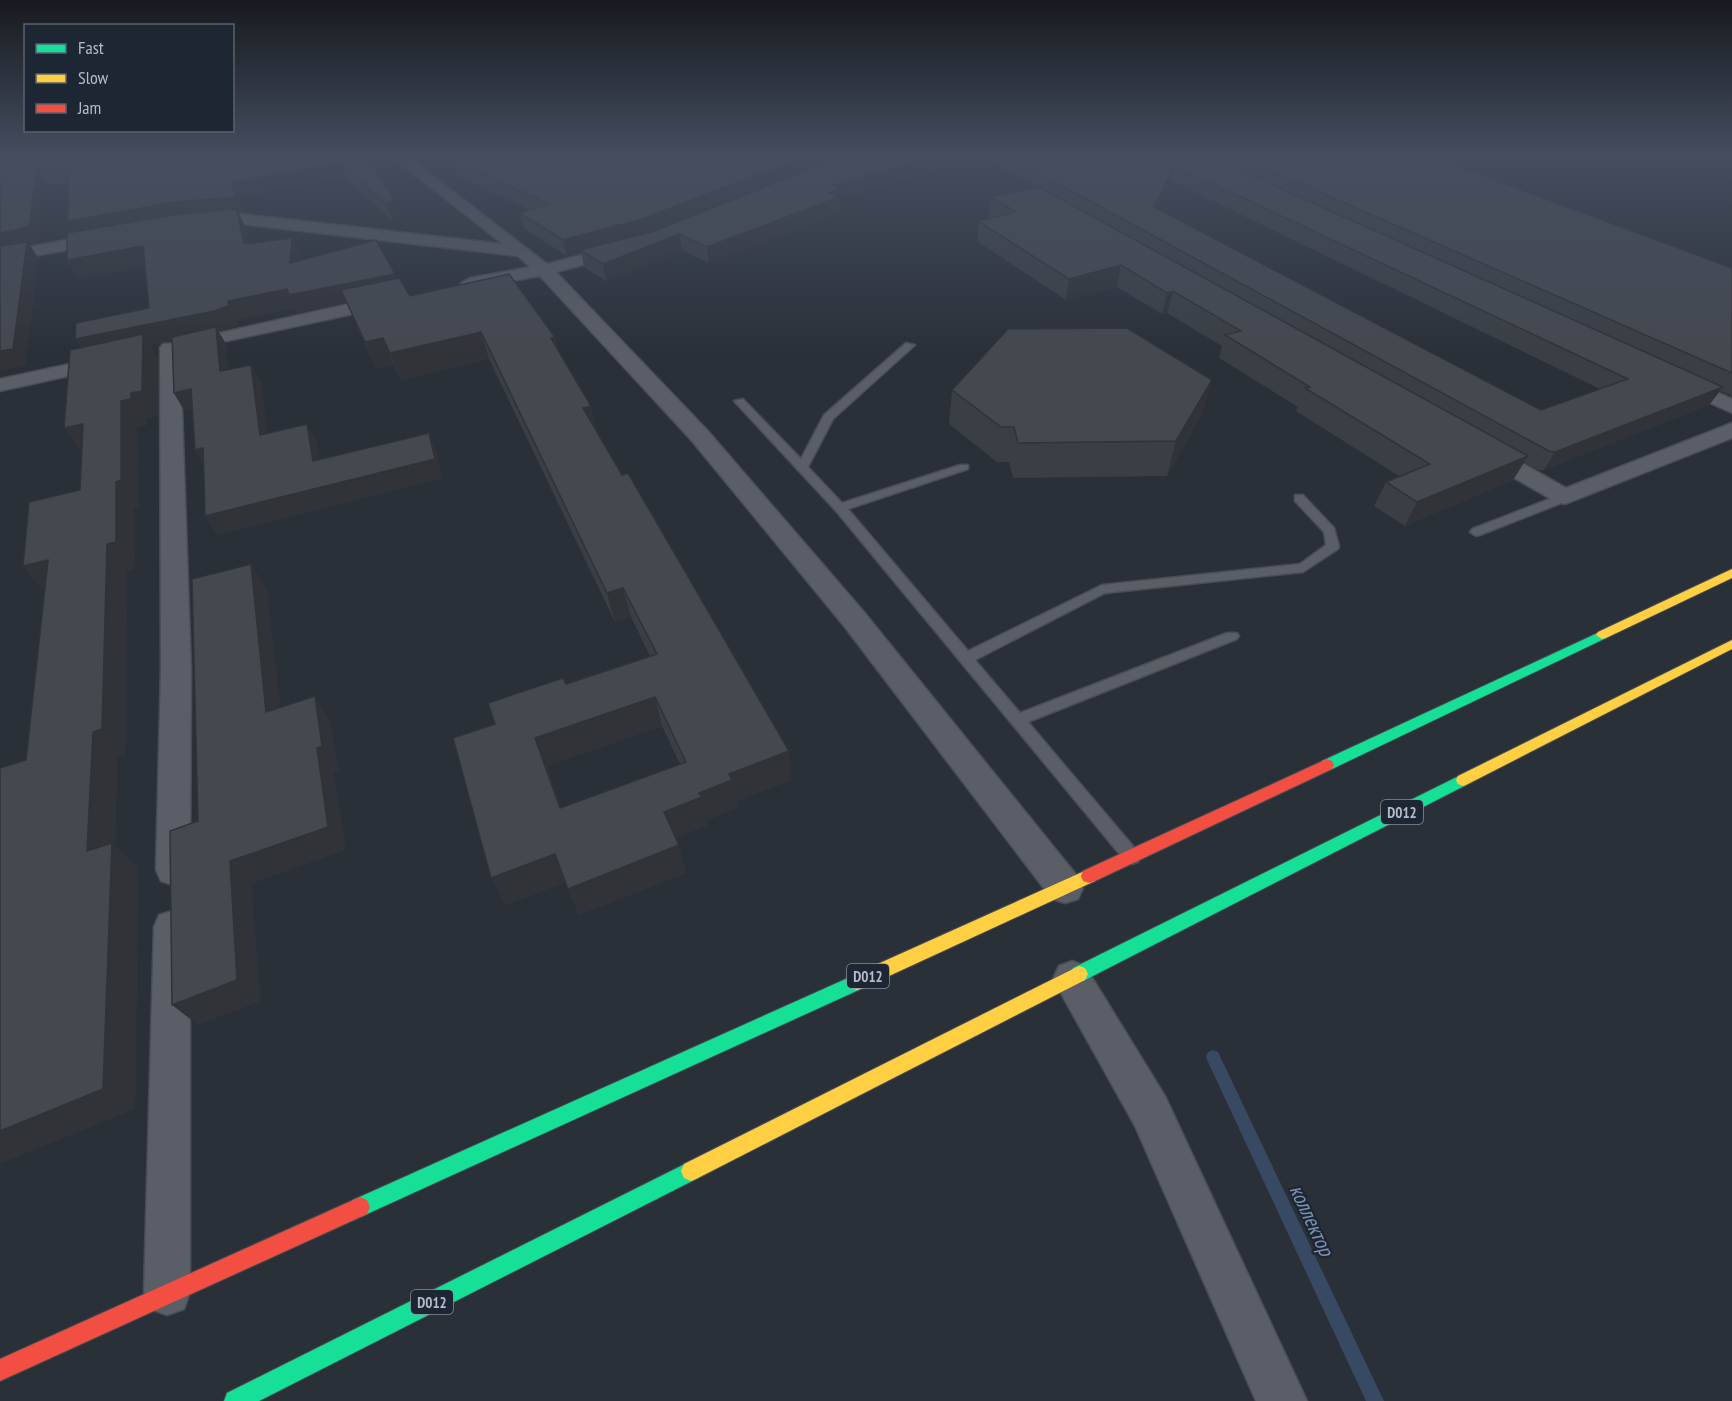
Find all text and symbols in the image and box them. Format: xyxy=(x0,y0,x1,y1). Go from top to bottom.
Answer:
legend xyxy=(24,24,234,132)
text: Fast xyxy=(78,36,104,59)
text: Slow xyxy=(78,66,109,89)
text: Jam xyxy=(77,96,101,119)
road number: D012 xyxy=(1381,800,1423,824)
road number: D012 xyxy=(847,964,889,988)
water label: коллектор xyxy=(1284,1180,1341,1262)
road number: D012 xyxy=(411,1290,453,1314)

